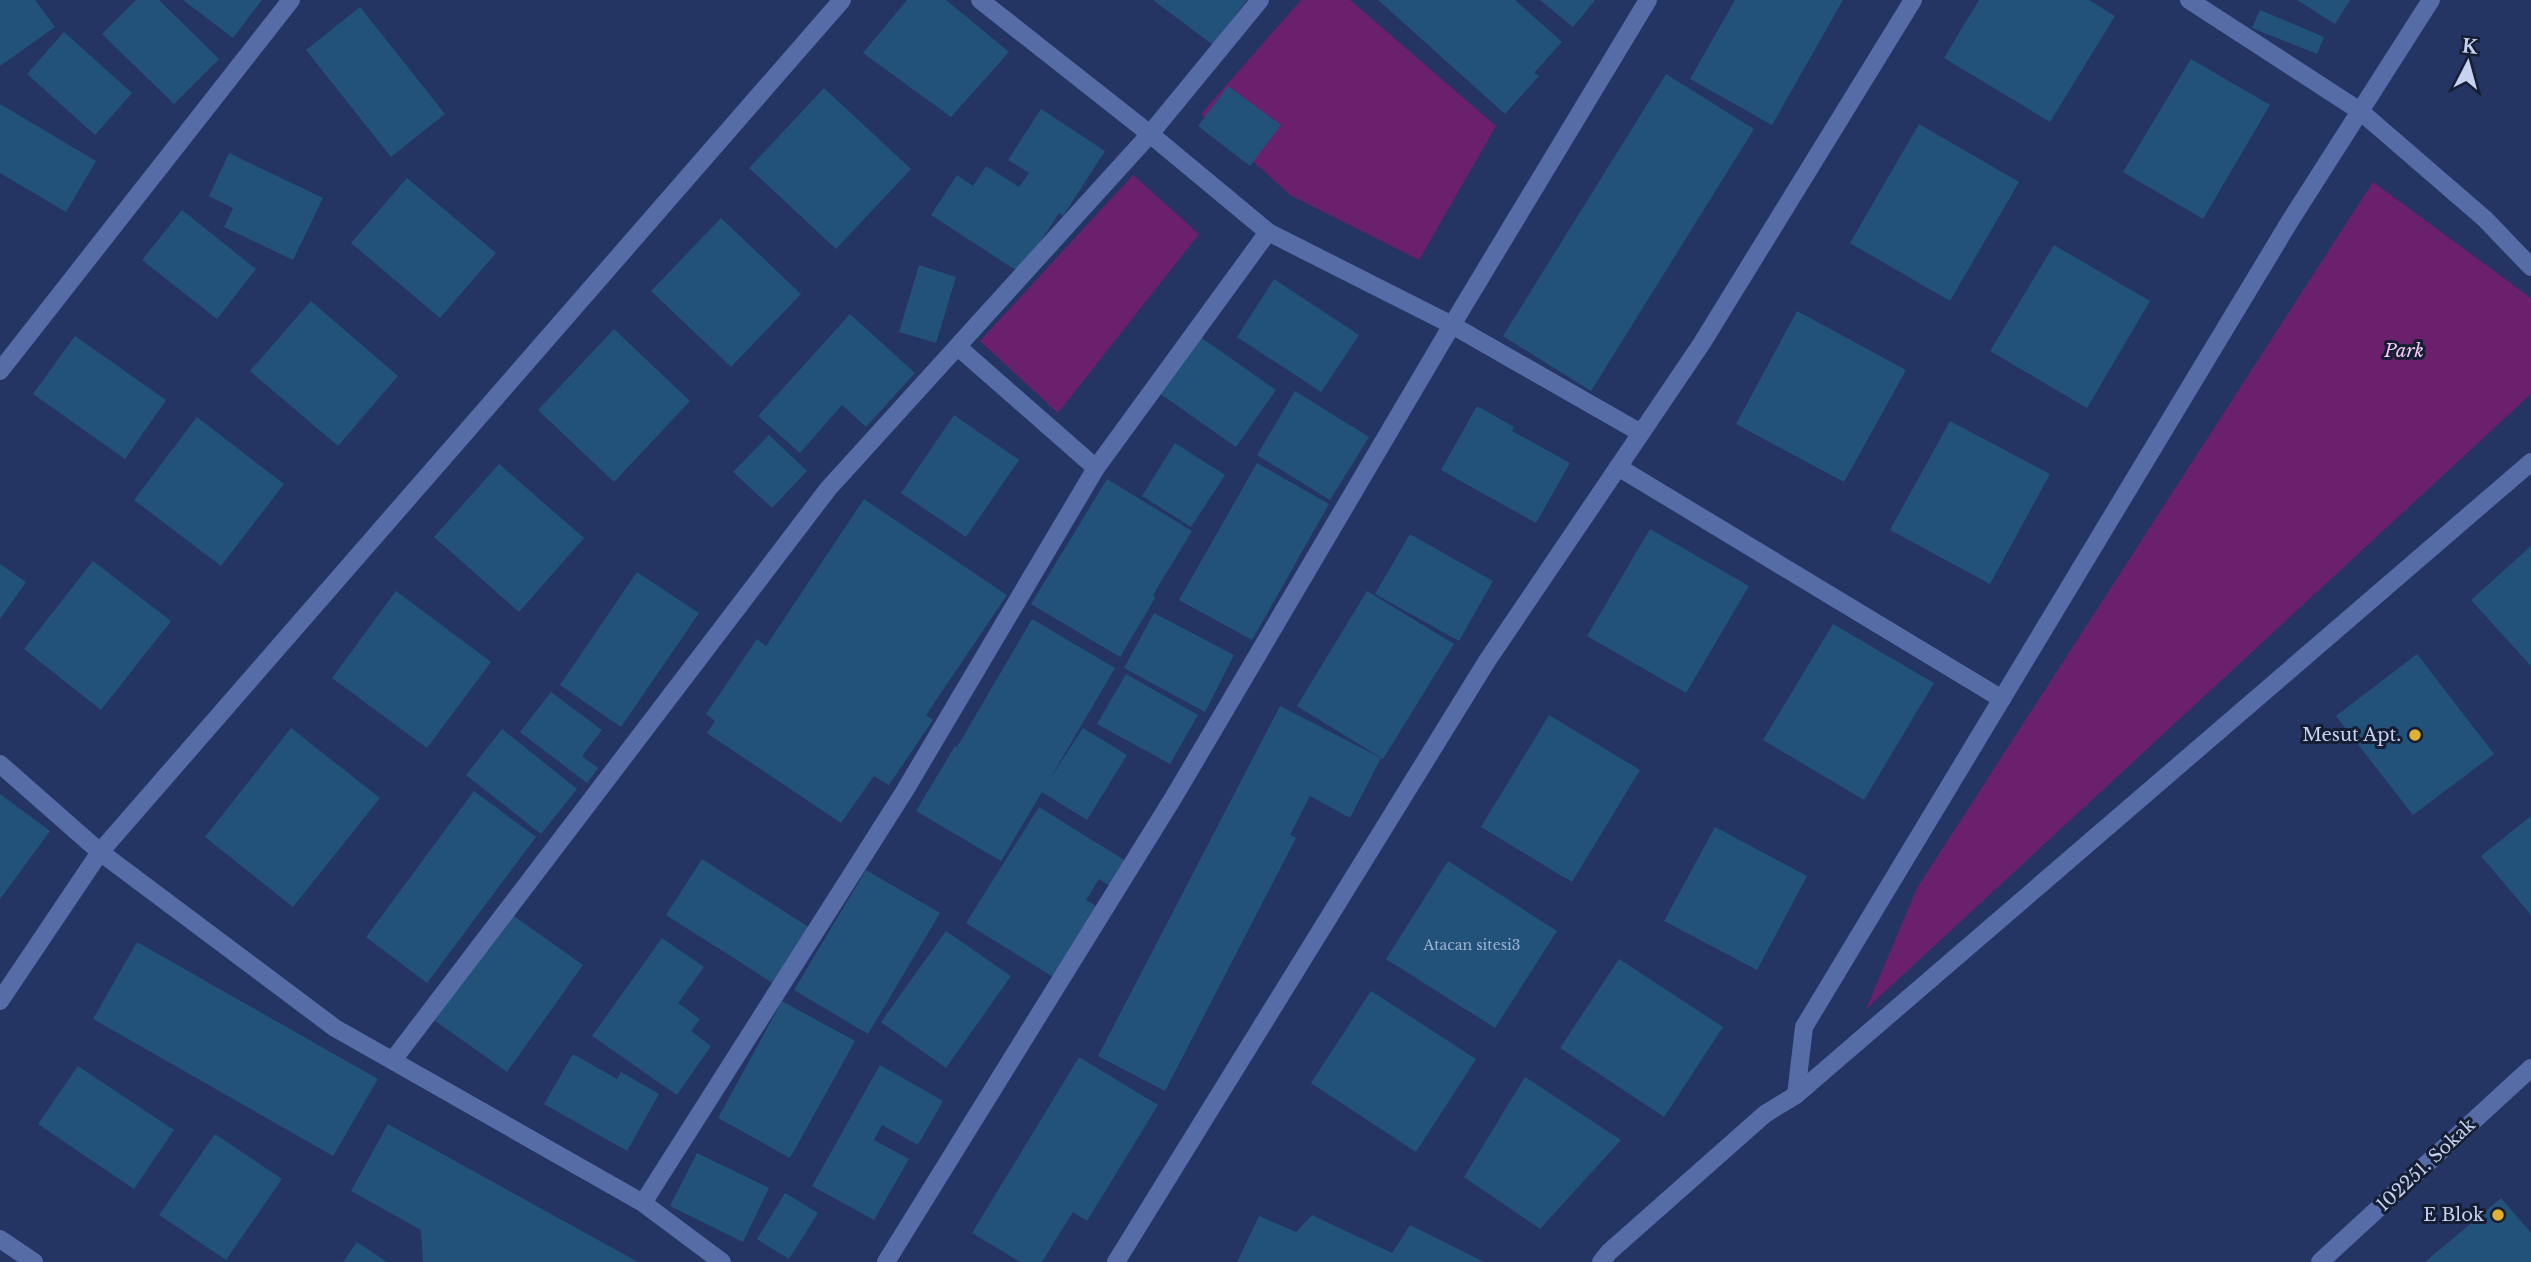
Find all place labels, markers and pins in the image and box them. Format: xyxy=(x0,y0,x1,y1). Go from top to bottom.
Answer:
place label: Mesut Apt. xyxy=(2302,724,2401,746)
marker: Mesut Apt. xyxy=(2407,727,2423,743)
place label: E Blok xyxy=(2423,1204,2484,1226)
marker: E Blok xyxy=(2490,1207,2506,1223)

